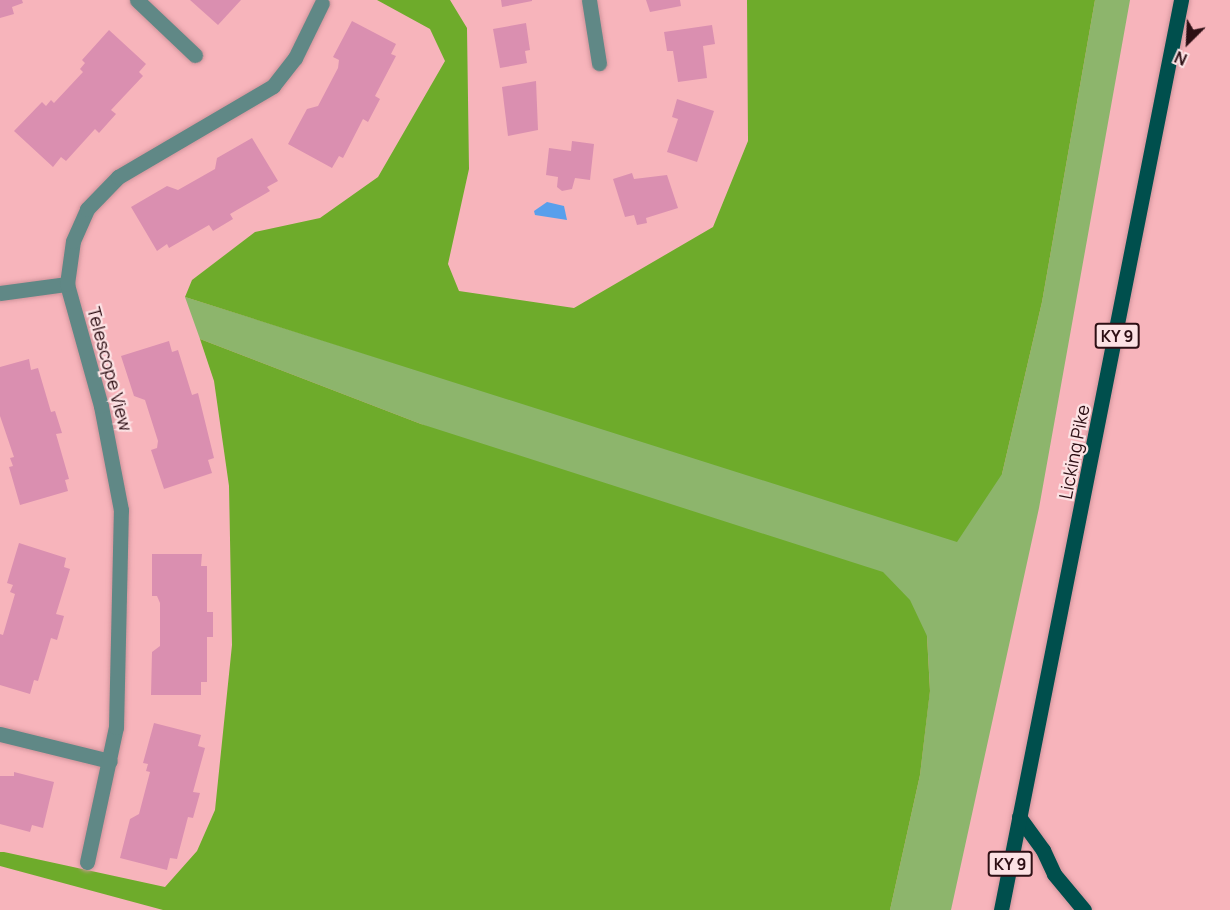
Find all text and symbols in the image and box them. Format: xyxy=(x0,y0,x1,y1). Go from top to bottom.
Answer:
north arrow xyxy=(1158,12,1218,72)
text: N xyxy=(1171,46,1190,71)
street label: Telescope View xyxy=(83,304,137,434)
road number: KY 9 xyxy=(1093,323,1141,349)
street label: Licking Pike xyxy=(1054,403,1094,501)
road number: KY 9 xyxy=(986,851,1034,877)

